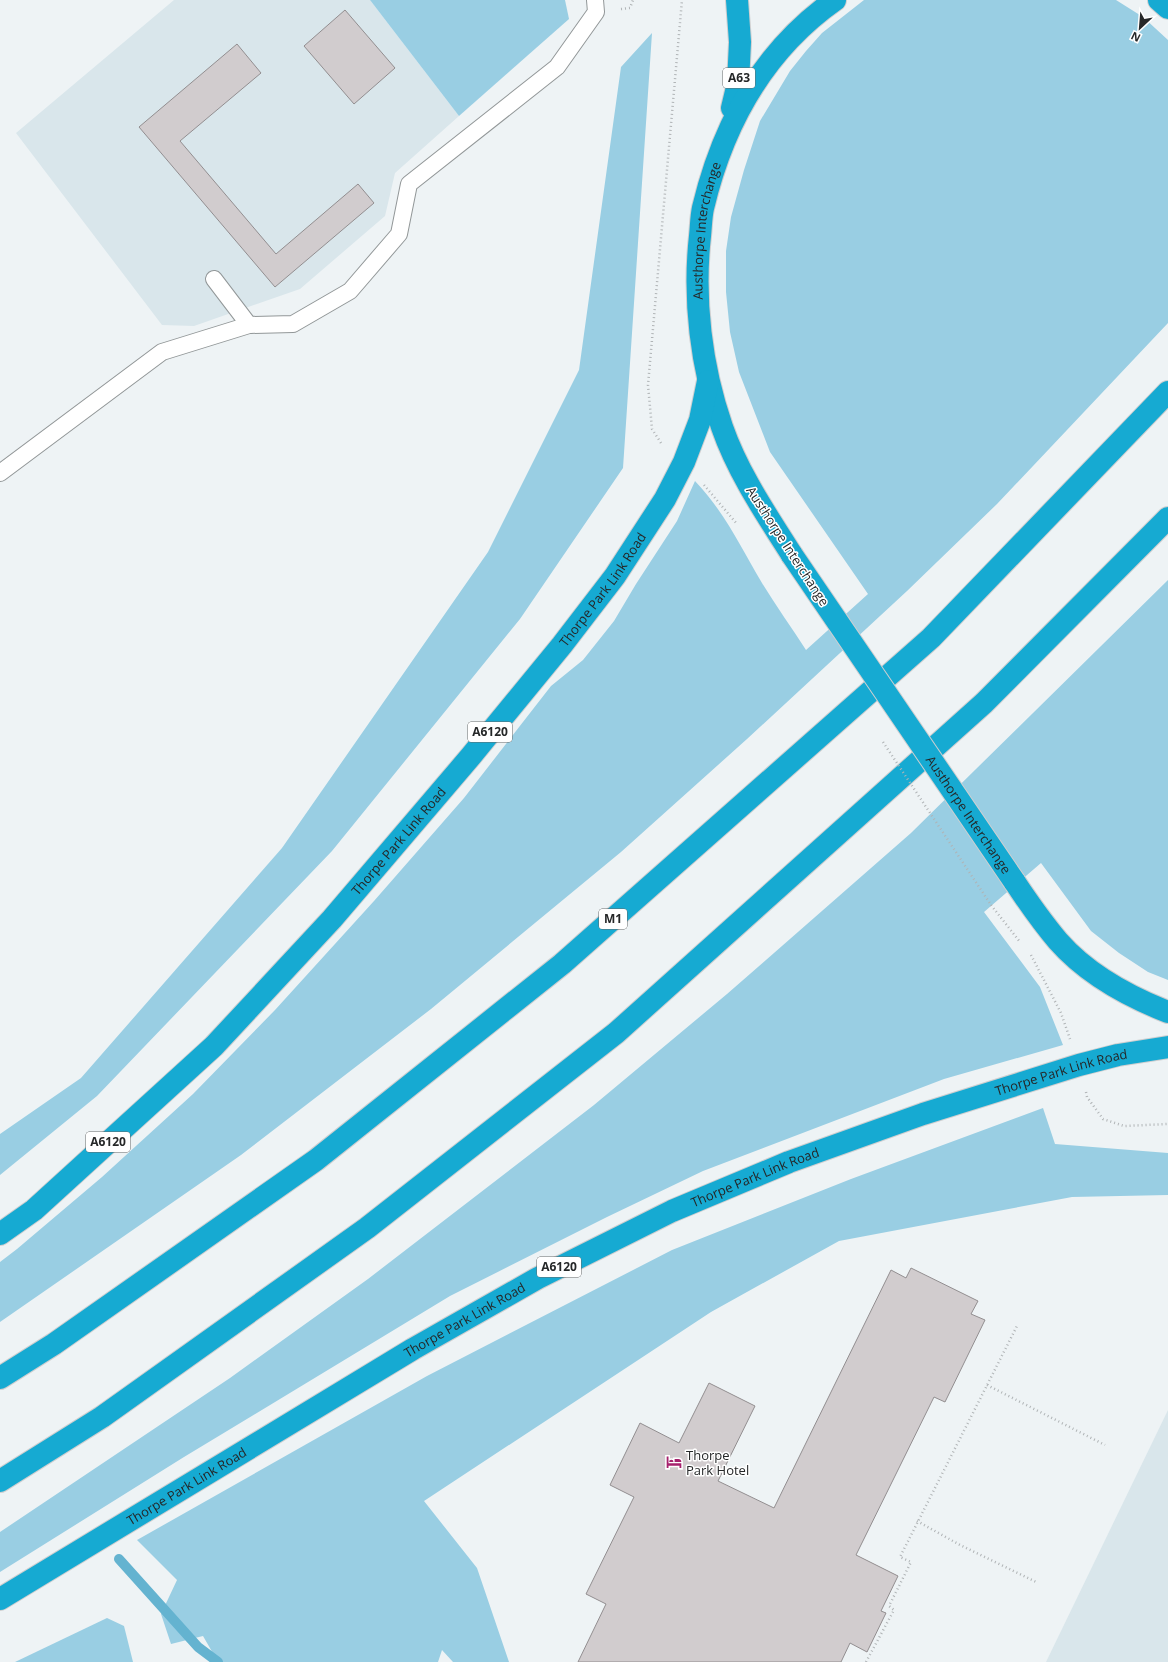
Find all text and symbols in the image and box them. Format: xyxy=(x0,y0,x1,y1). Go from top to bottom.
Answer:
north arrow xyxy=(1120,8,1160,48)
text: N xyxy=(1128,29,1143,46)
road number: A63 xyxy=(723,68,755,88)
street label: Austhorpe Interchange xyxy=(689,159,725,300)
street label: Austhorpe Interchange xyxy=(742,483,834,609)
street label: Thorpe Park Link Road xyxy=(555,529,650,650)
road number: A6120 xyxy=(468,722,512,742)
street label: Austhorpe Interchange xyxy=(922,752,1015,877)
street label: Thorpe Park Link Road xyxy=(347,783,450,899)
road number: M1 xyxy=(599,909,627,929)
street label: Thorpe Park Link Road xyxy=(993,1045,1128,1100)
road number: A6120 xyxy=(86,1132,130,1152)
street label: Thorpe Park Link Road xyxy=(688,1143,822,1211)
road number: A6120 xyxy=(537,1257,581,1277)
street label: Thorpe Park Link Road xyxy=(400,1278,529,1361)
street label: Thorpe Park Link Road xyxy=(123,1443,250,1529)
place label: Thorpe Park Hotel xyxy=(686,1446,749,1479)
hotel icon: Thorpe Park Hotel xyxy=(665,1453,683,1471)

